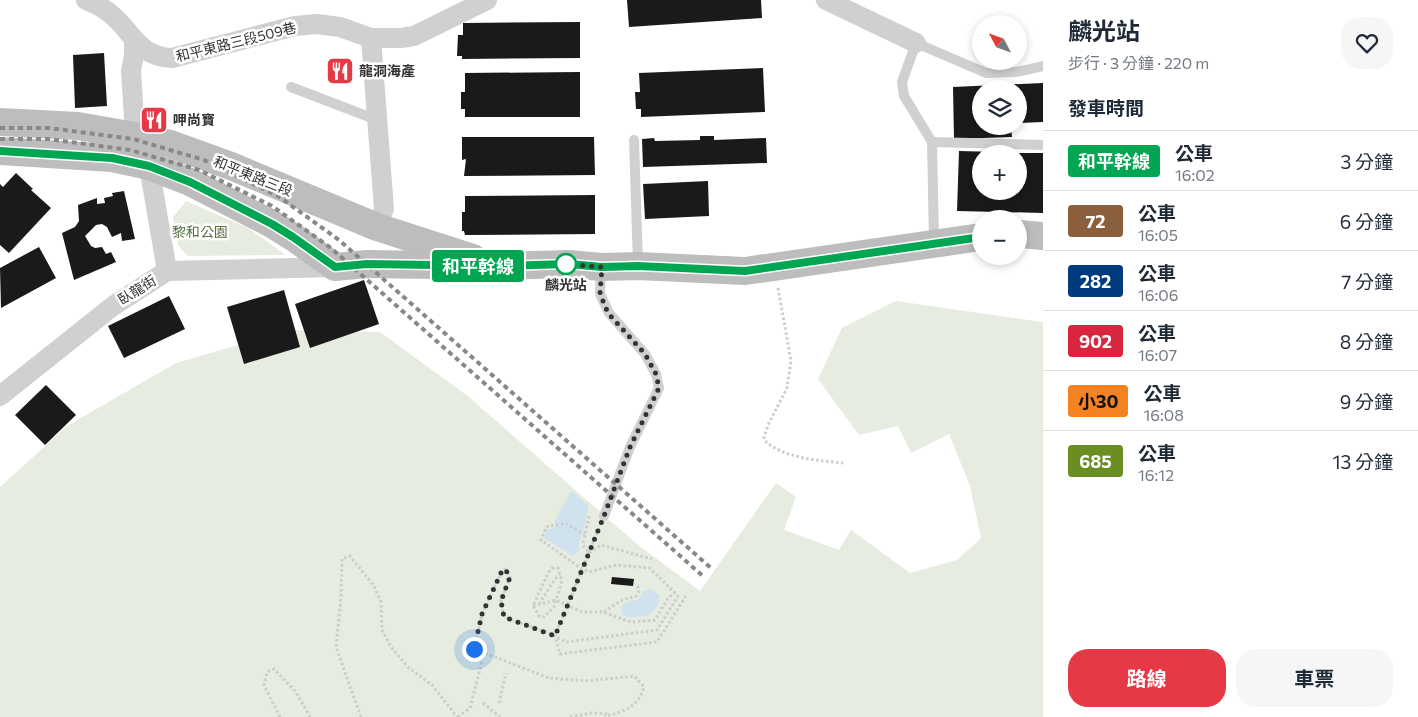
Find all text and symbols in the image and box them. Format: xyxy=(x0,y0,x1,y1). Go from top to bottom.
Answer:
north arrow xyxy=(972,15,1028,70)
map controls xyxy=(972,15,1027,265)
text: 麟光站 xyxy=(1068,16,1140,45)
button: heart xyxy=(1341,17,1393,69)
street label: 和平東路三段509巷 xyxy=(174,18,298,65)
text: 步行 · 3 分鐘 · 220 m xyxy=(1068,53,1209,72)
restaurant icon: 龍洞海產 xyxy=(325,56,355,86)
place label: 龍洞海產 xyxy=(359,62,415,79)
button: layers xyxy=(972,80,1027,135)
text: 發車時間 xyxy=(1068,96,1144,119)
restaurant icon: 呷尚寶 xyxy=(139,105,169,135)
place label: 呷尚寶 xyxy=(173,111,215,128)
text: 公車 xyxy=(1175,141,1213,164)
button: + xyxy=(972,145,1027,200)
text: 和平幹線 xyxy=(1078,150,1150,172)
text: 3 分鐘 xyxy=(1341,150,1393,173)
street label: 和平東路三段 xyxy=(211,152,295,199)
text: 16:02 xyxy=(1175,165,1215,184)
text: 公車 xyxy=(1138,201,1176,224)
button: − xyxy=(972,210,1027,265)
text: 72 xyxy=(1085,210,1106,232)
text: 6 分鐘 xyxy=(1340,210,1393,233)
park label: 黎和公園 xyxy=(172,223,228,240)
text: 16:05 xyxy=(1138,225,1178,244)
line badge: 和平幹線 xyxy=(443,250,513,282)
marker: 麟光站 xyxy=(555,253,577,275)
text: 和平幹線 xyxy=(442,255,514,277)
text: 公車 xyxy=(1138,261,1176,284)
text: 282 xyxy=(1080,270,1111,292)
text: 7 分鐘 xyxy=(1341,270,1393,293)
street label: 臥龍街 xyxy=(114,271,159,308)
place label: 麟光站 xyxy=(545,276,587,293)
text: 16:06 xyxy=(1138,285,1178,304)
text: 公車 xyxy=(1138,321,1176,344)
text: 902 xyxy=(1079,330,1112,352)
text: 8 分鐘 xyxy=(1340,330,1393,353)
text: 16:07 xyxy=(1138,345,1177,364)
text: 公車 xyxy=(1143,381,1181,404)
text: 小30 xyxy=(1078,390,1118,412)
text: 9 分鐘 xyxy=(1340,390,1393,413)
text: 16:08 xyxy=(1143,405,1184,424)
text: 公車 xyxy=(1138,441,1176,464)
text: 685 xyxy=(1079,450,1112,472)
text: 13 分鐘 xyxy=(1332,450,1393,473)
text: 16:12 xyxy=(1138,465,1174,484)
your location xyxy=(462,637,487,662)
button: 路線 xyxy=(1068,649,1226,707)
button: 車票 xyxy=(1236,649,1393,707)

